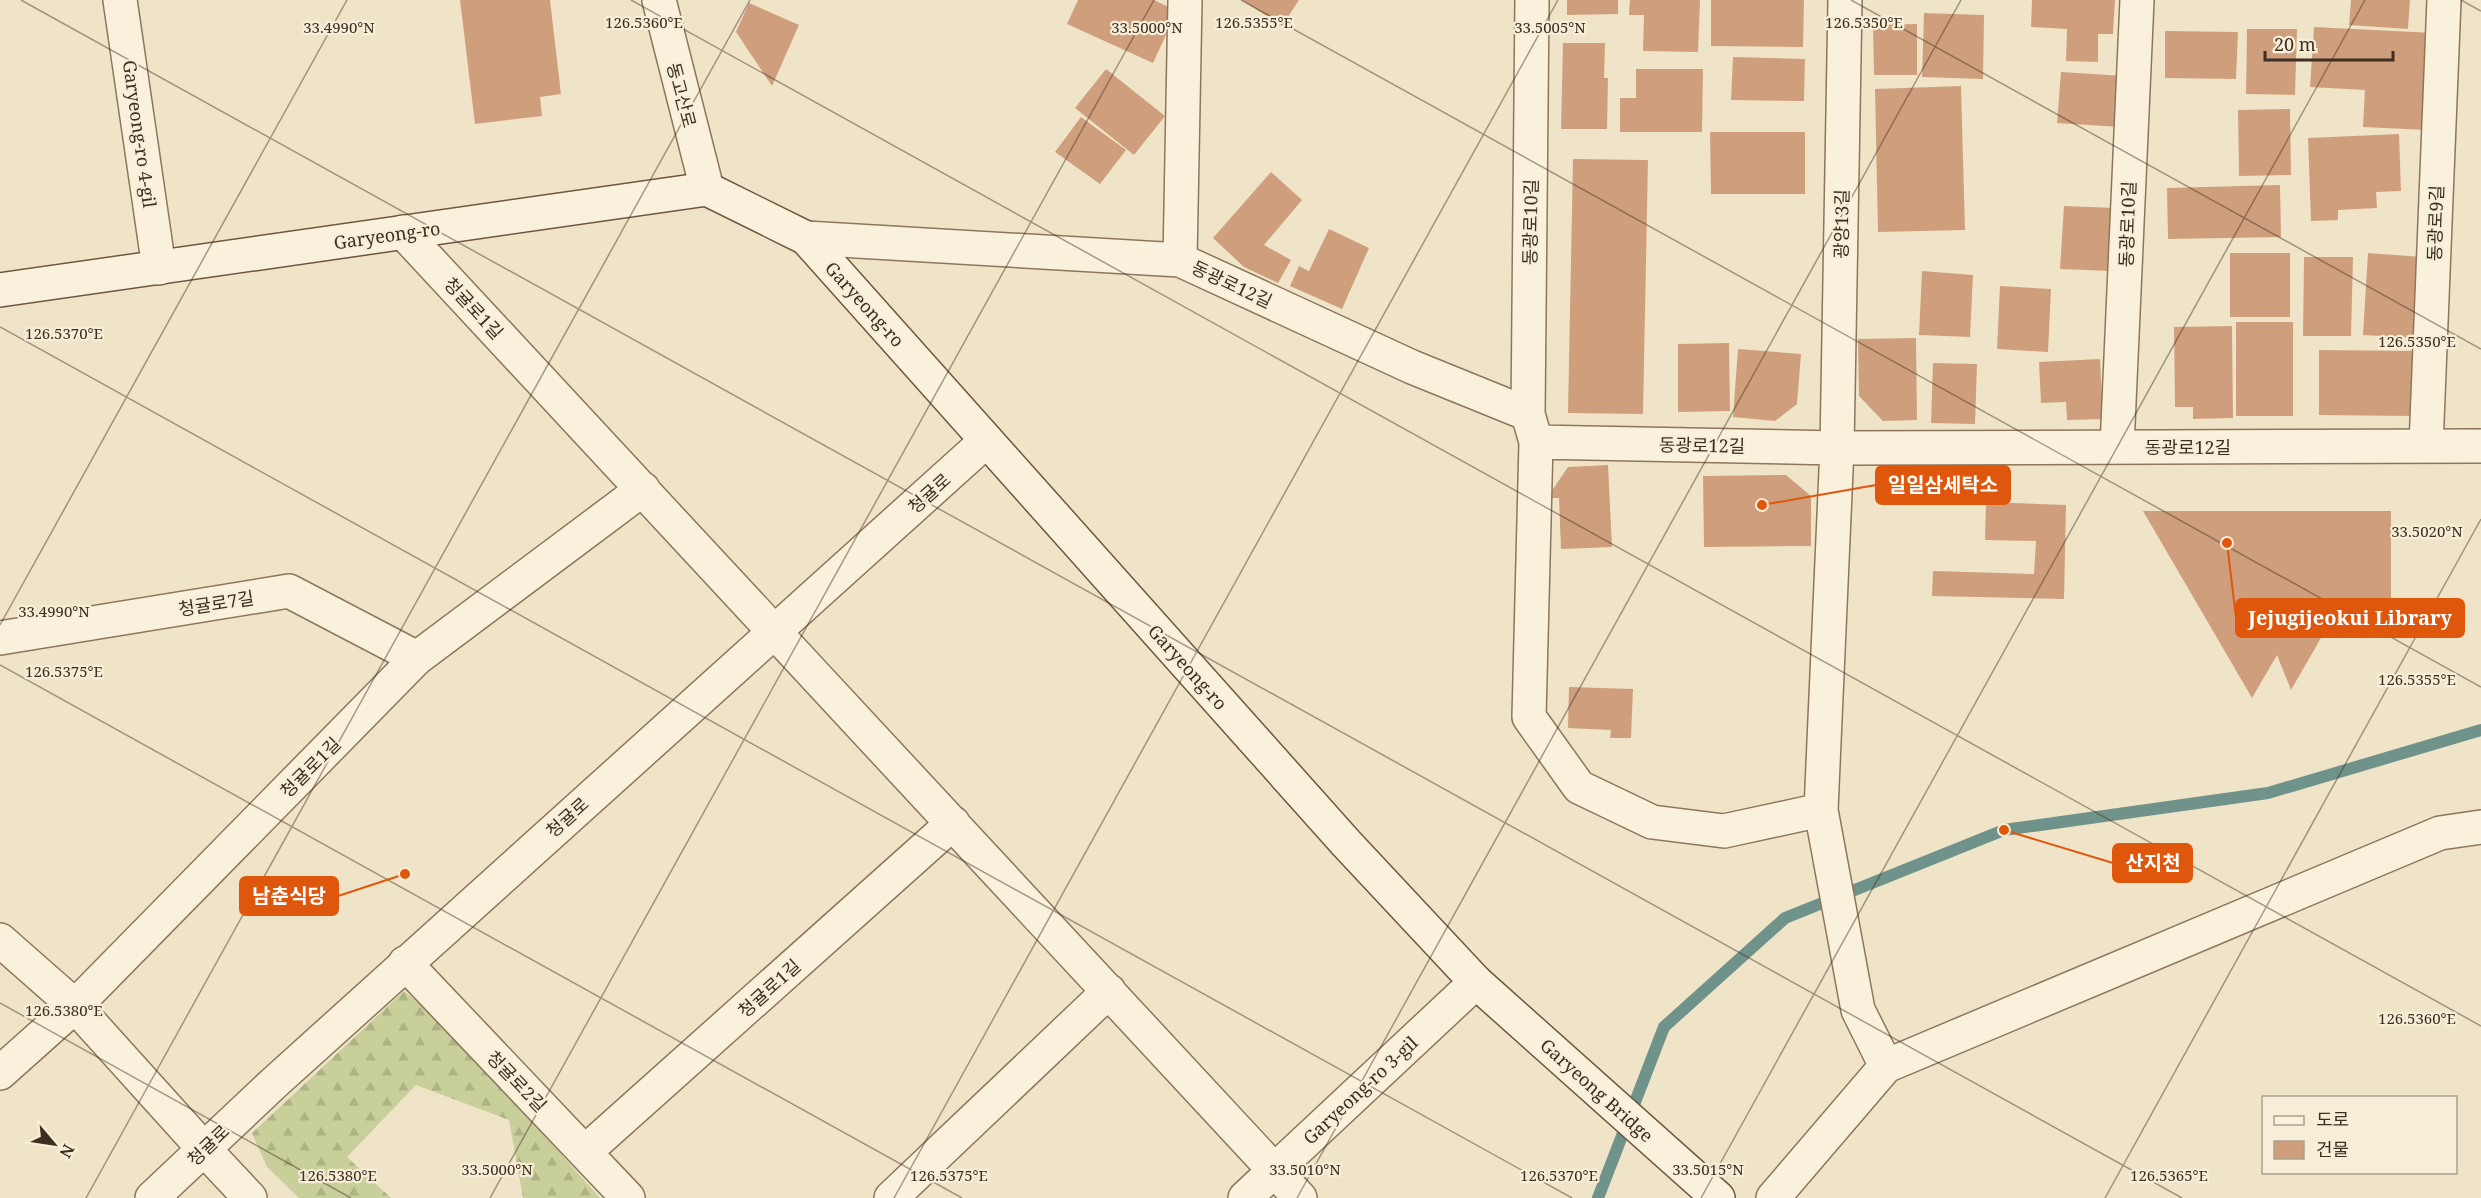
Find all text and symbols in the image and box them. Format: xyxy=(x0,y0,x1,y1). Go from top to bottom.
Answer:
text: 126.5360°E xyxy=(605,12,683,32)
text: 126.5355°E xyxy=(1215,12,1293,32)
text: 126.5350°E xyxy=(1825,12,1903,32)
text: 33.4990°N xyxy=(303,17,375,37)
text: 33.5000°N xyxy=(1111,17,1183,37)
text: 33.5005°N xyxy=(1514,17,1586,37)
scale bar xyxy=(2265,24,2392,62)
text: 20 m xyxy=(2274,32,2316,56)
street label: Garyeong-ro 4-gil xyxy=(118,59,162,210)
street label: 동고산로 xyxy=(662,60,702,130)
street label: 동광로10길 xyxy=(1517,179,1543,265)
street label: 동광로10길 xyxy=(2114,180,2140,268)
street label: 동광로9길 xyxy=(2422,184,2448,262)
street label: 광양13길 xyxy=(1828,189,1854,259)
street label: Garyeong-ro xyxy=(332,216,442,254)
street label: 동광로12길 xyxy=(1188,255,1276,313)
street label: Garyeong-ro xyxy=(820,256,910,352)
street label: 청귤로1길 xyxy=(439,272,509,344)
text: 126.5370°E xyxy=(25,323,103,343)
text: 126.5350°E xyxy=(2378,331,2456,351)
street label: 동광로12길 xyxy=(1659,432,1745,458)
street label: 동광로12길 xyxy=(2145,435,2231,459)
callout: 일일삼세탁소 xyxy=(1876,466,2010,504)
street label: 청귤로 xyxy=(903,467,955,519)
text: 일일삼세탁소 xyxy=(1888,471,1998,498)
text: 33.5020°N xyxy=(2391,521,2463,541)
street label: 청귤로7길 xyxy=(176,585,256,621)
callout: Jejugijeokui Library xyxy=(2236,599,2464,637)
text: 33.4990°N xyxy=(18,601,90,621)
text: Jejugijeokui Library xyxy=(2247,604,2452,631)
street label: Garyeong-ro xyxy=(1143,619,1233,715)
text: 126.5375°E xyxy=(25,661,103,681)
text: 126.5355°E xyxy=(2378,669,2456,689)
street label: 청귤로1길 xyxy=(275,732,345,802)
street label: 청귤로 xyxy=(541,791,593,843)
callout: 산지천 xyxy=(2113,844,2192,882)
text: 산지천 xyxy=(2125,849,2181,876)
callout: 남춘식당 xyxy=(240,877,338,915)
text: 남춘식당 xyxy=(252,882,326,909)
street label: 청귤로1길 xyxy=(733,954,805,1022)
text: 126.5380°E xyxy=(25,1000,103,1020)
text: 126.5360°E xyxy=(2378,1008,2456,1028)
street label: Garyeong-ro 3-gil xyxy=(1297,1030,1423,1149)
street label: Garyeong Bridge xyxy=(1535,1033,1659,1147)
street label: 청귤로2길 xyxy=(482,1045,552,1117)
legend xyxy=(2262,1096,2457,1174)
text: 도로 xyxy=(2316,1107,2349,1131)
north arrow xyxy=(24,1114,84,1174)
street label: 청귤로 xyxy=(182,1119,234,1171)
text: 건물 xyxy=(2316,1137,2349,1161)
text: N xyxy=(54,1140,80,1162)
text: 33.5000°N xyxy=(461,1159,533,1179)
text: 33.5010°N xyxy=(1269,1159,1341,1179)
text: 33.5015°N xyxy=(1672,1159,1744,1179)
text: 126.5380°E xyxy=(299,1165,377,1185)
text: 126.5375°E xyxy=(910,1165,988,1185)
text: 126.5370°E xyxy=(1520,1165,1598,1185)
text: 126.5365°E xyxy=(2130,1165,2208,1185)

